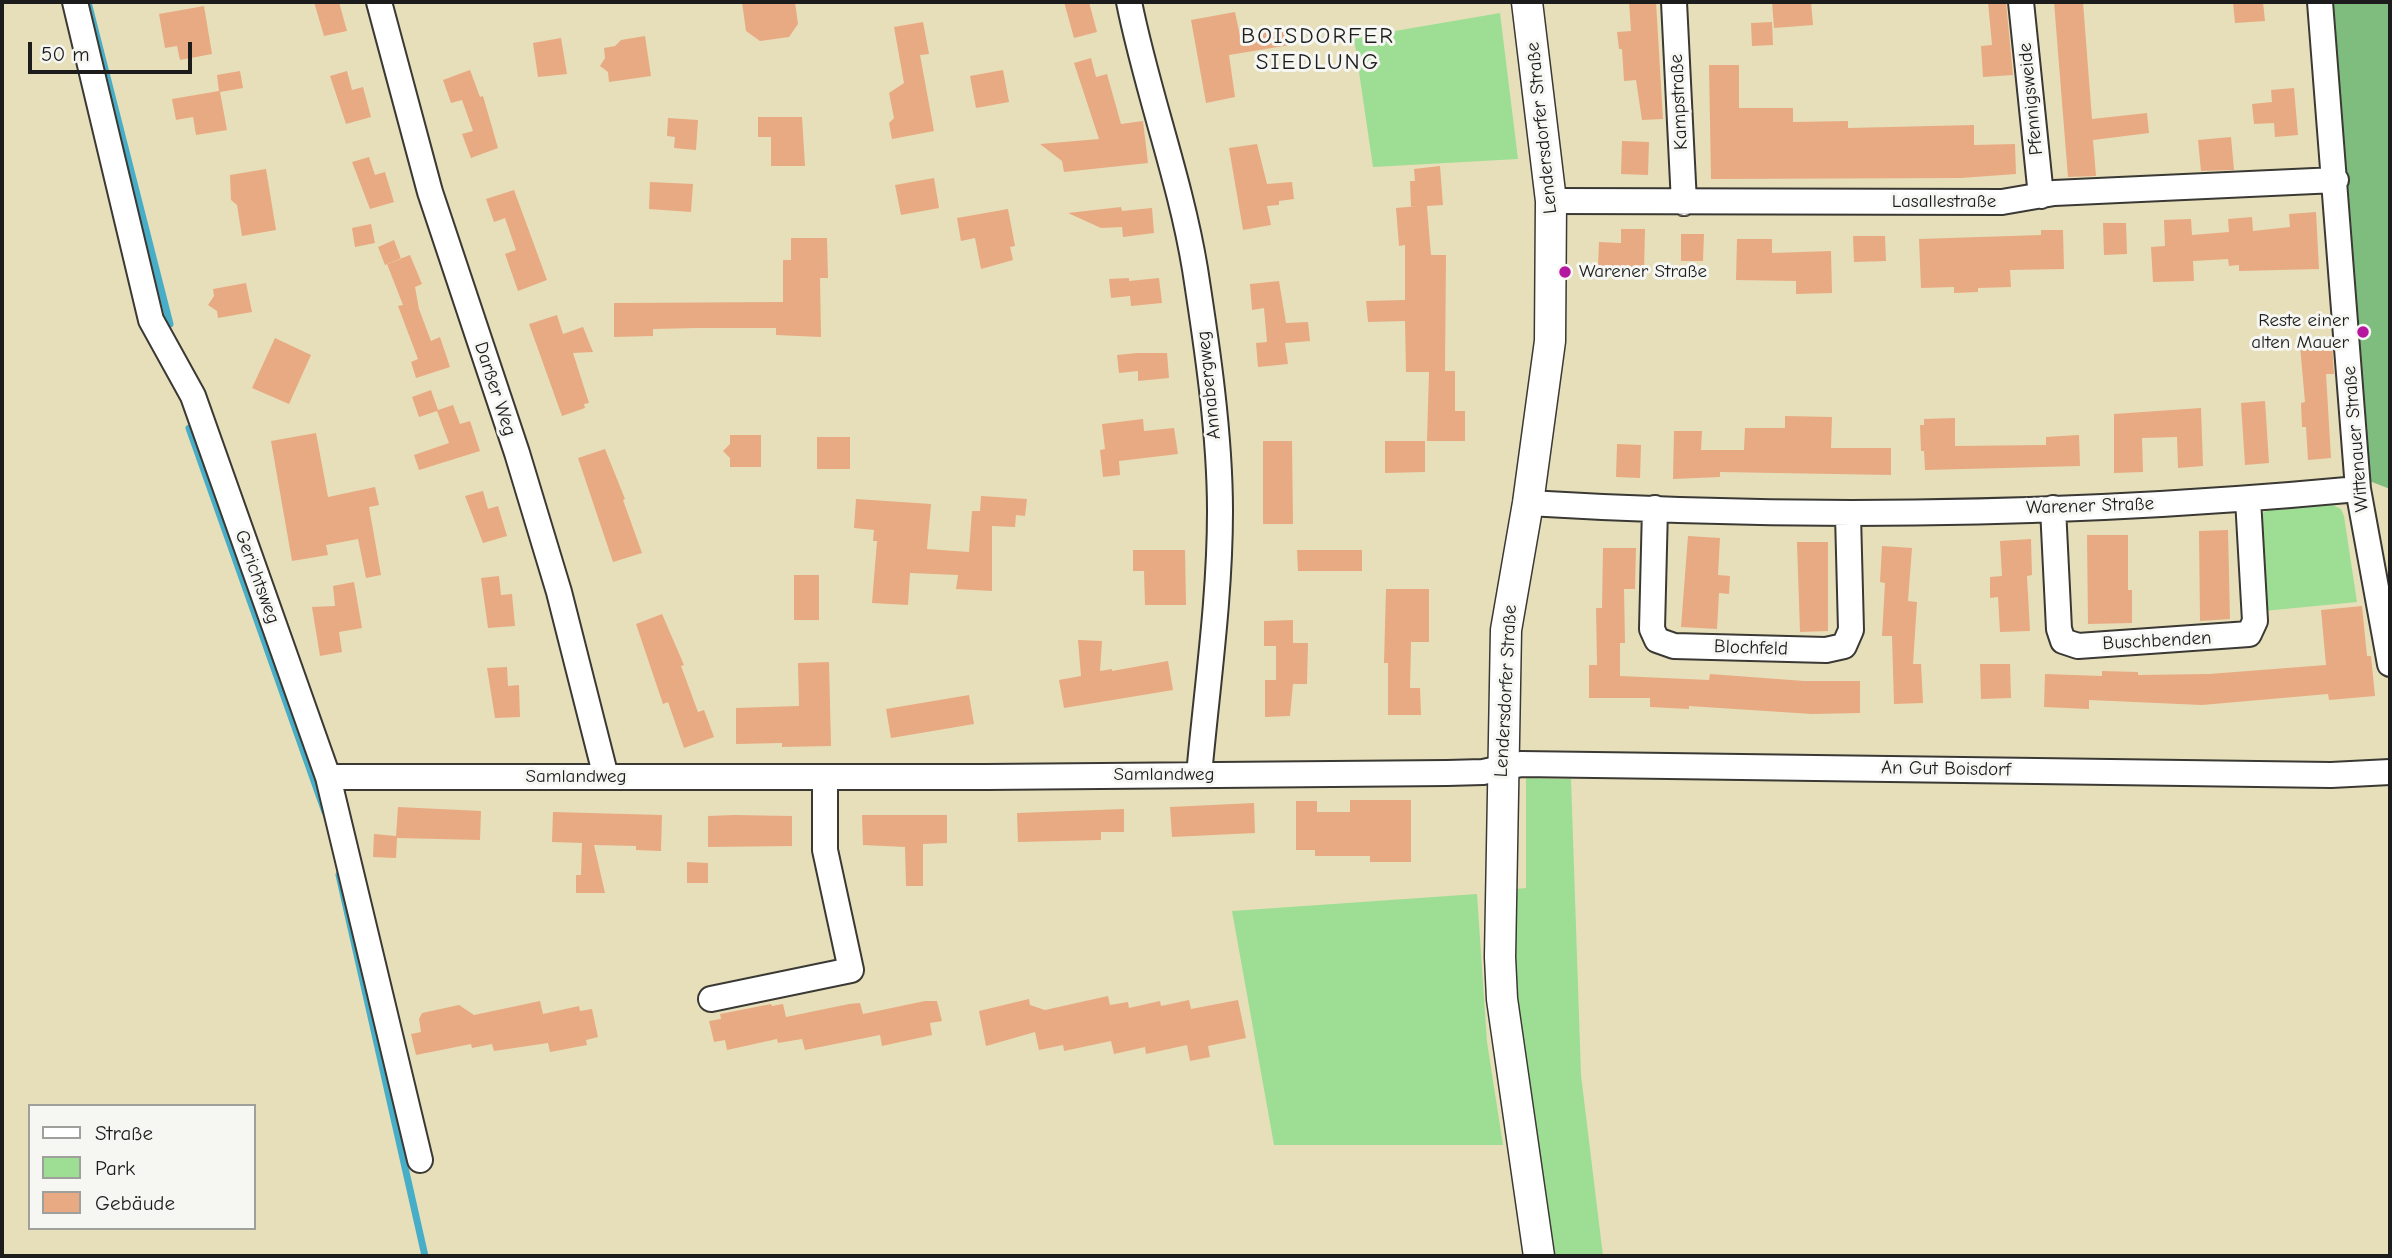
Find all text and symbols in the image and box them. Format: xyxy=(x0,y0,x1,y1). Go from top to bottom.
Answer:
district label: BOISDORFER SIEDLUNG xyxy=(1242,22,1394,76)
scale bar xyxy=(32,28,196,72)
street label: Lendersdorfer Straße xyxy=(1522,41,1562,215)
text: 50 m xyxy=(41,42,90,66)
street label: Pfennigsweide xyxy=(2014,42,2048,156)
street label: Kampstraße xyxy=(1665,53,1693,151)
street label: Lasallestraße xyxy=(1892,191,1996,213)
place label: Warener Straße xyxy=(1579,261,1707,283)
marker: Warener Straße xyxy=(1557,264,1573,280)
place label: Reste einer alten Mauer xyxy=(2251,310,2349,354)
marker: Reste einer alten Mauer xyxy=(2355,324,2371,340)
street label: Annabergweg xyxy=(1192,330,1226,440)
street label: Darßer Weg xyxy=(469,339,521,439)
street label: Wittenauer Straße xyxy=(2338,365,2374,513)
street label: Warener Straße xyxy=(2026,492,2154,520)
street label: Gerichtsweg xyxy=(229,527,285,627)
street label: Lendersdorfer Straße xyxy=(1490,604,1522,778)
street label: Buschbenden xyxy=(2102,627,2212,655)
street label: Blochfeld xyxy=(1714,635,1788,661)
street label: An Gut Boisdorf xyxy=(1881,756,2011,782)
street label: Samlandweg xyxy=(1113,764,1215,786)
street label: Samlandweg xyxy=(525,766,627,788)
legend xyxy=(28,1104,256,1230)
text: Straße xyxy=(95,1121,153,1145)
text: Park xyxy=(95,1156,135,1180)
text: Gebäude xyxy=(95,1191,175,1215)

